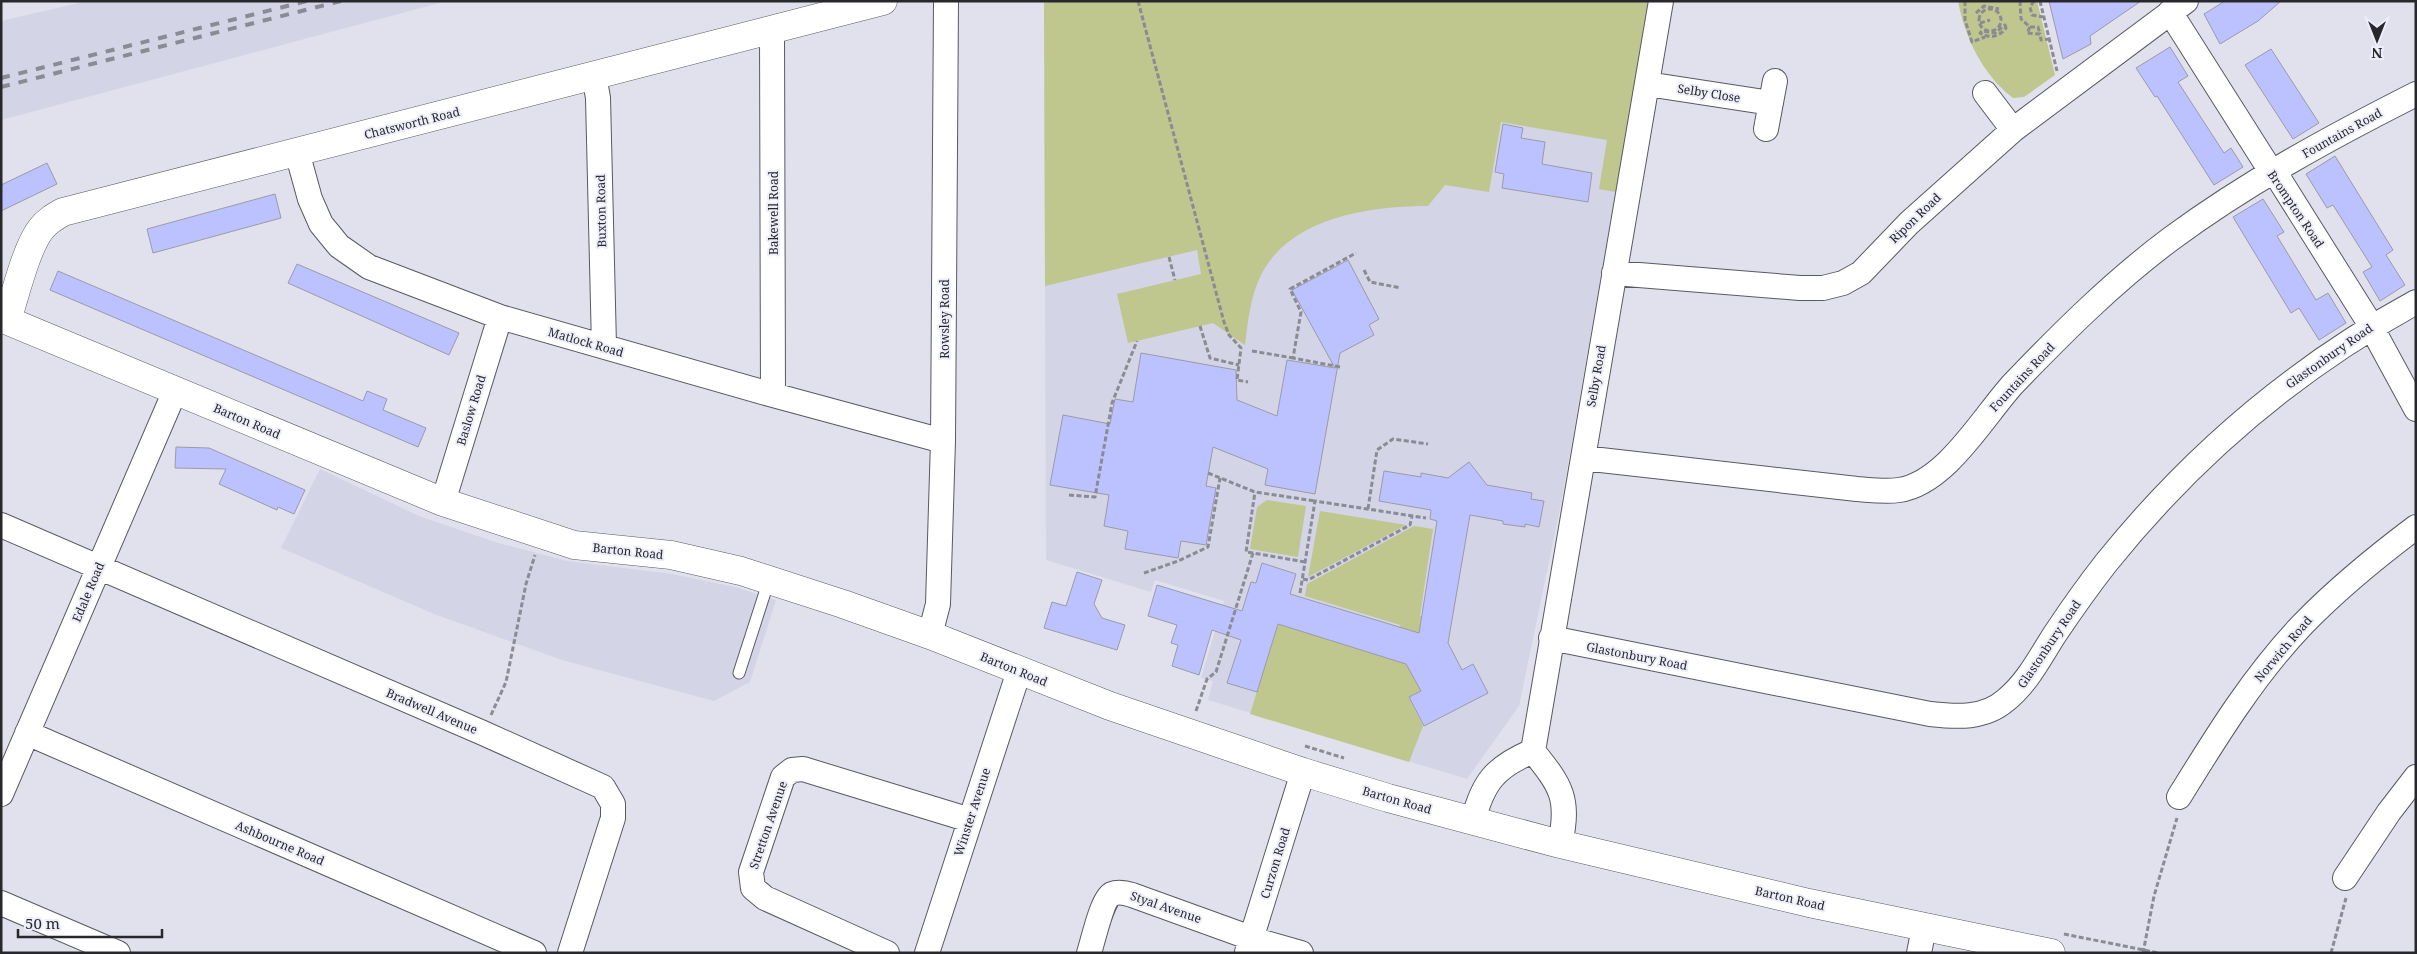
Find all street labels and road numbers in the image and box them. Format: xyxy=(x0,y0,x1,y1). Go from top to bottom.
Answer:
street label: Selby Close xyxy=(1676,80,1742,106)
street label: Chatsworth Road xyxy=(362,103,462,143)
street label: Fountains Road xyxy=(2299,104,2386,162)
street label: Brompton Road xyxy=(2264,167,2329,252)
street label: Bakewell Road xyxy=(765,170,782,255)
street label: Buxton Road xyxy=(592,174,610,248)
street label: Ripon Road xyxy=(1885,189,1945,247)
street label: Rowsley Road xyxy=(936,279,953,359)
street label: Glastonbury Road xyxy=(2282,319,2376,392)
street label: Matlock Road xyxy=(546,323,626,361)
street label: Fountains Road xyxy=(1985,338,2059,415)
street label: Selby Road xyxy=(1582,343,1610,408)
street label: Baslow Road xyxy=(452,372,490,447)
street label: Barton Road xyxy=(211,399,284,443)
street label: Barton Road xyxy=(592,539,665,563)
street label: Edale Road xyxy=(68,559,109,625)
street label: Glastonbury Road xyxy=(2013,596,2085,691)
street label: Norwich Road xyxy=(2250,612,2316,686)
street label: Glastonbury Road xyxy=(1585,638,1690,674)
street label: Barton Road xyxy=(978,648,1051,690)
street label: Bradwell Avenue xyxy=(384,684,480,738)
street label: Winster Avenue xyxy=(950,766,994,858)
street label: Stretton Avenue xyxy=(745,779,791,871)
street label: Barton Road xyxy=(1360,782,1434,818)
street label: Ashbourne Road xyxy=(233,817,328,870)
street label: Curzon Road xyxy=(1256,825,1294,901)
street label: Barton Road xyxy=(1753,882,1827,914)
street label: Styal Avenue xyxy=(1128,887,1204,927)

